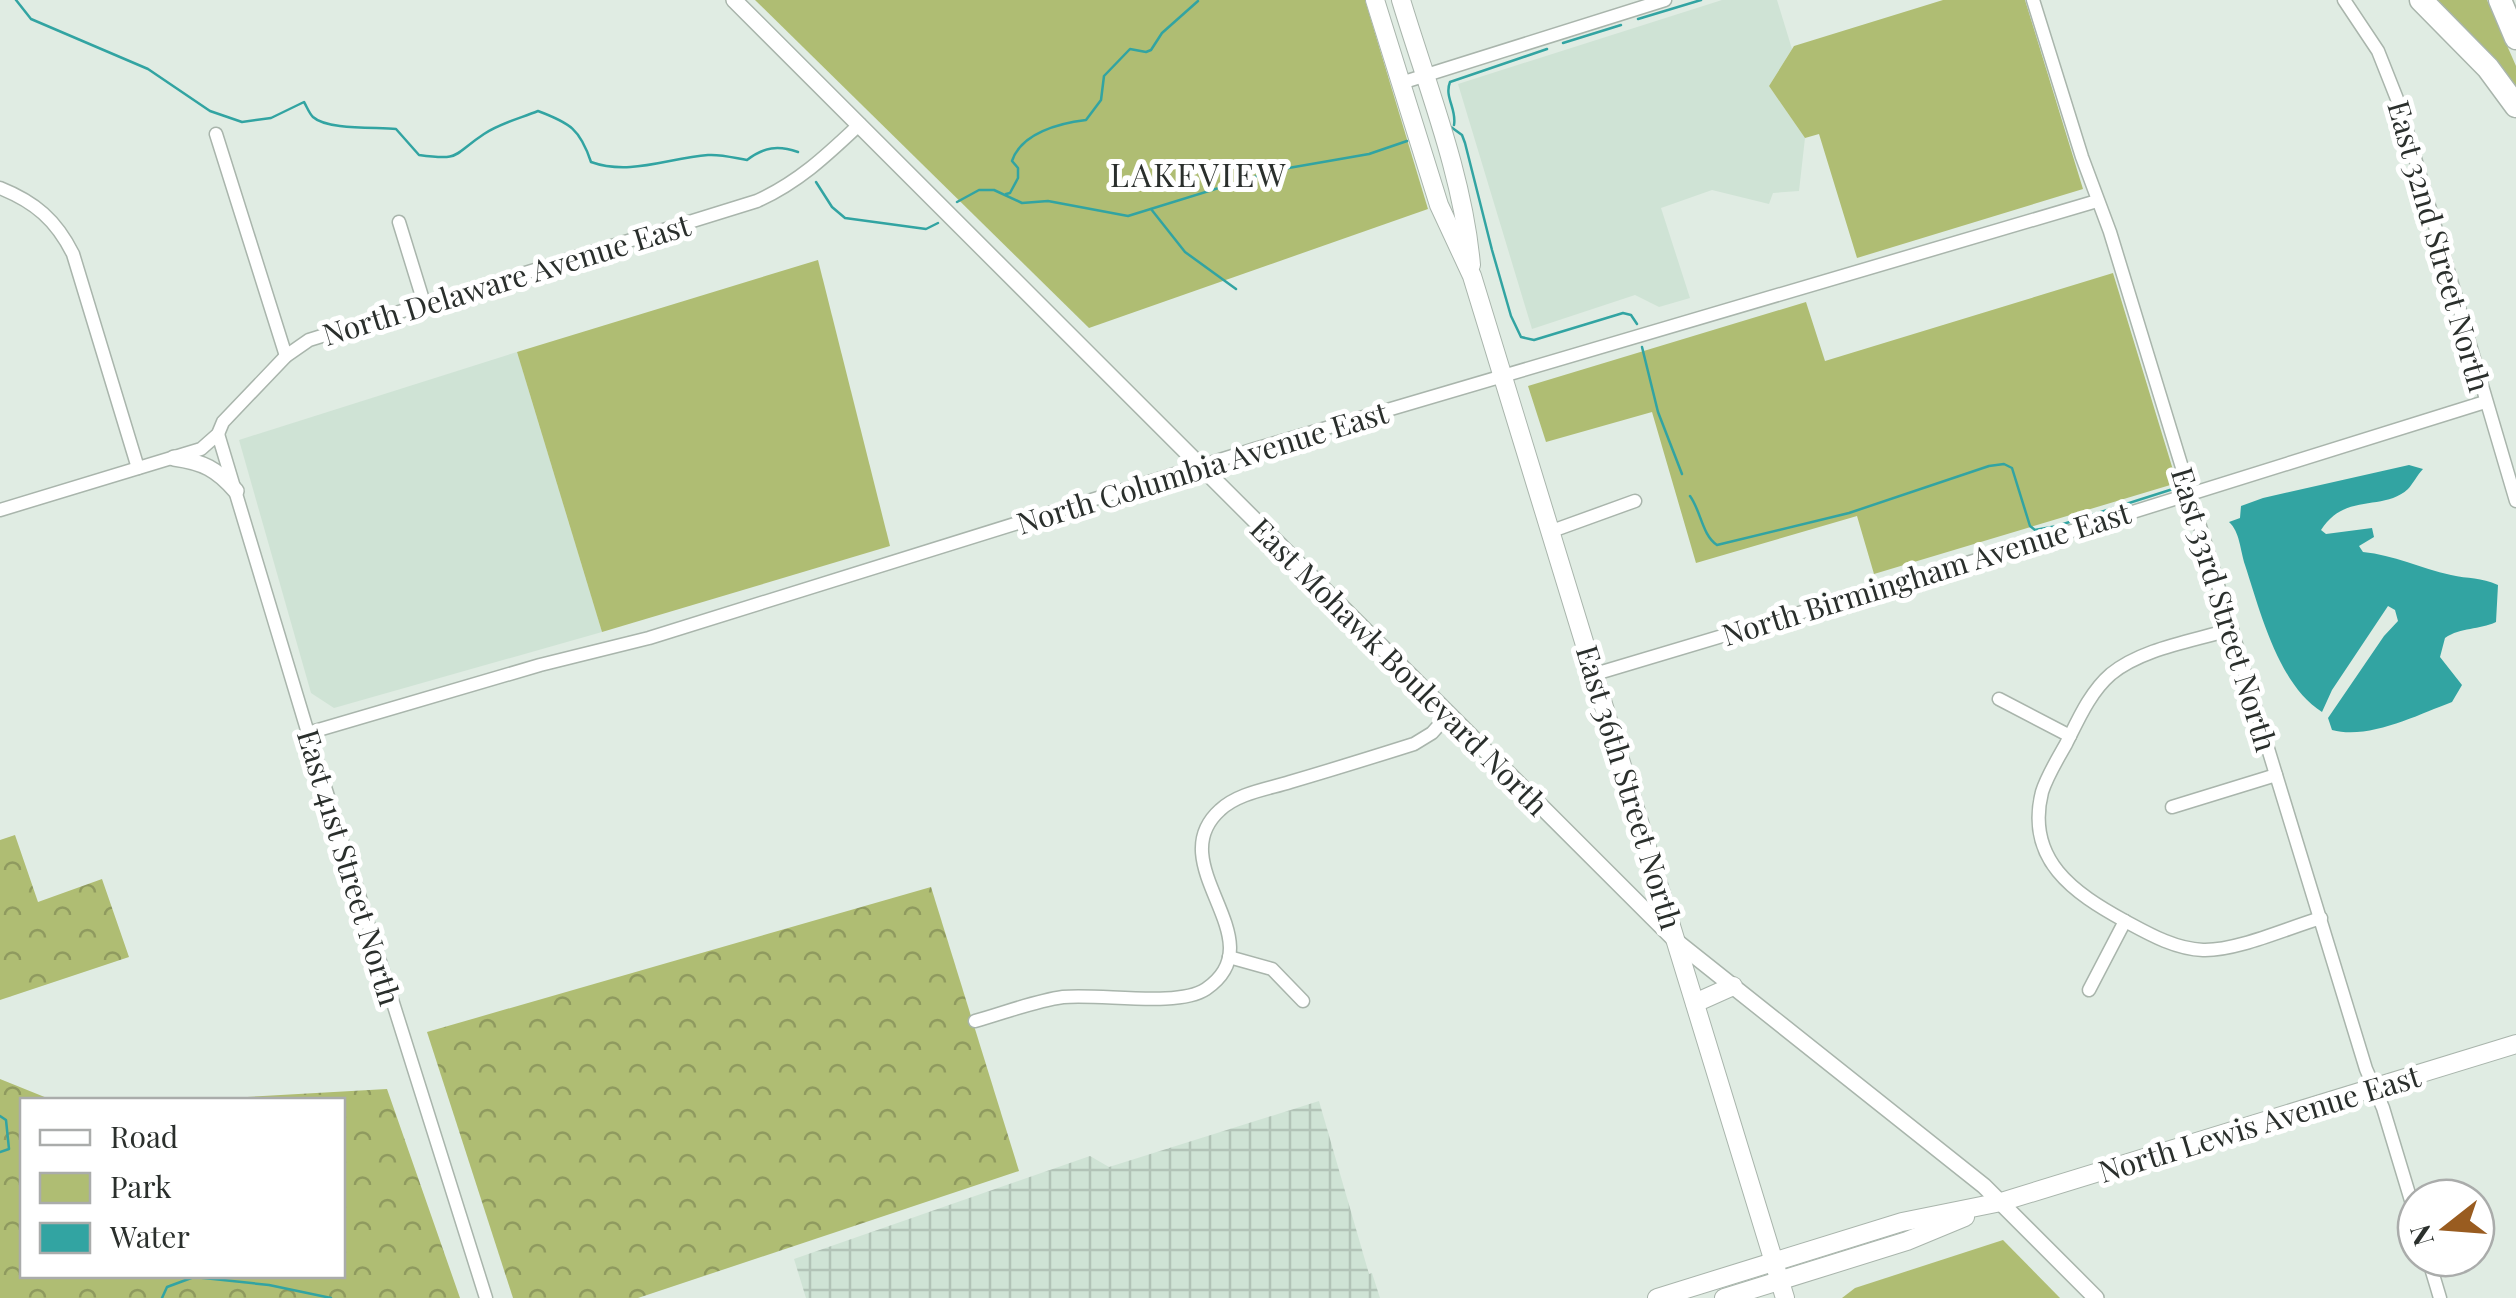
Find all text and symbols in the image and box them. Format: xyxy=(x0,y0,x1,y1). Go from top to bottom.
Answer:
street label: East 32nd Street North xyxy=(2379,96,2501,397)
district label: LAKEVIEW xyxy=(1110,152,1288,195)
street label: North Delaware Avenue East xyxy=(317,204,695,354)
street label: North Columbia Avenue East xyxy=(1012,391,1393,543)
street label: East 33rd Street North xyxy=(2163,462,2287,756)
street label: North Birmingham Avenue East xyxy=(1717,492,2135,654)
street label: East Mohawk Boulevard North xyxy=(1242,508,1558,824)
street label: East 36th Street North xyxy=(1568,640,1692,934)
street label: East 41st Street North xyxy=(289,724,411,1010)
street label: North Lewis Avenue East xyxy=(2093,1055,2425,1191)
legend xyxy=(20,1098,345,1278)
text: Road xyxy=(110,1116,178,1156)
text: Park xyxy=(110,1166,172,1206)
north arrow xyxy=(2396,1178,2496,1278)
text: Water xyxy=(109,1216,190,1256)
text: N xyxy=(2400,1221,2441,1251)

